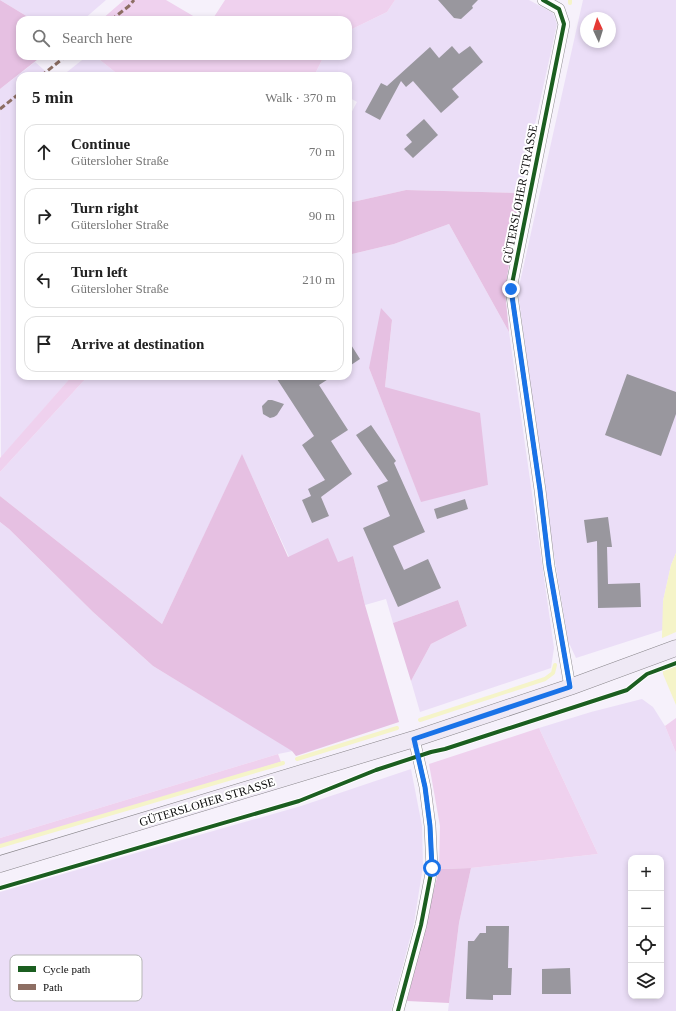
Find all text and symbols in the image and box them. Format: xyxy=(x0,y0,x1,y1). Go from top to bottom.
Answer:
north arrow xyxy=(580,12,616,48)
search box xyxy=(16,16,352,60)
icon: search xyxy=(30,27,52,49)
text: Search here xyxy=(62,30,132,46)
text: 5 min xyxy=(32,88,73,107)
text: Walk · 370 m xyxy=(265,90,336,105)
street label: GÜTERSLOHER STRASSE xyxy=(500,123,540,265)
text: Continue xyxy=(71,136,130,152)
icon: ahead xyxy=(33,141,55,163)
text: 70 m xyxy=(309,144,335,159)
text: Gütersloher Straße xyxy=(71,153,169,168)
text: Turn right xyxy=(71,200,138,216)
icon: right xyxy=(33,205,55,227)
text: 90 m xyxy=(309,208,335,223)
text: Gütersloher Straße xyxy=(71,217,169,232)
text: Turn left xyxy=(71,264,128,280)
icon: left xyxy=(33,269,55,291)
text: 210 m xyxy=(302,272,335,287)
route end xyxy=(502,280,520,298)
text: Gütersloher Straße xyxy=(71,281,169,296)
icon: arrive xyxy=(33,333,55,355)
text: Arrive at destination xyxy=(71,336,204,352)
street label: GÜTERSLOHER STRASSE xyxy=(138,775,276,829)
map controls xyxy=(628,855,664,999)
button: + xyxy=(628,855,664,891)
route start xyxy=(423,859,441,877)
button: − xyxy=(628,891,664,927)
button: locate xyxy=(628,927,664,963)
legend xyxy=(10,955,142,1001)
text: Cycle path xyxy=(43,963,91,975)
button: layers xyxy=(628,963,664,999)
text: Path xyxy=(43,981,63,993)

